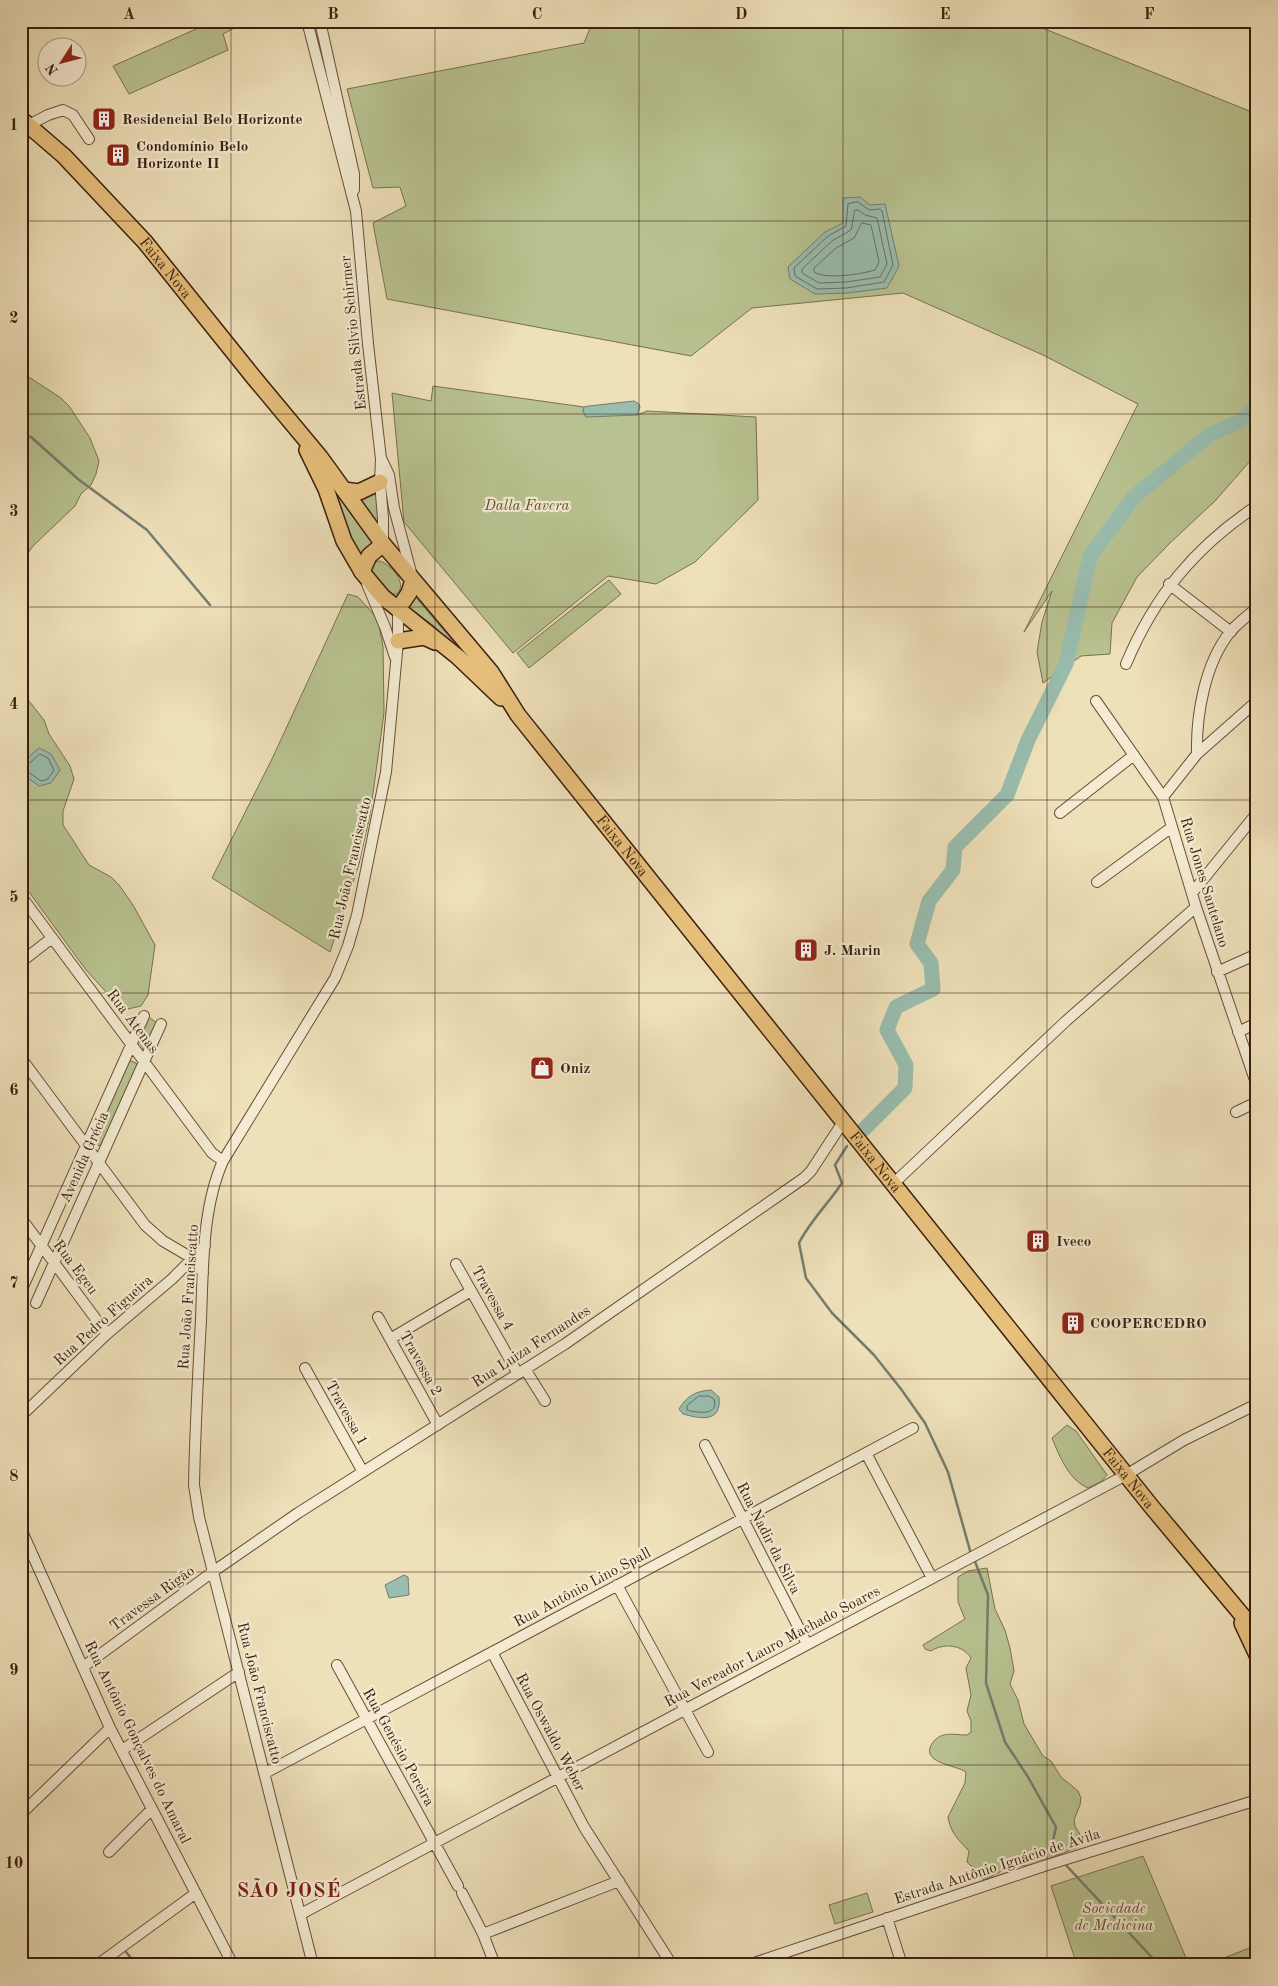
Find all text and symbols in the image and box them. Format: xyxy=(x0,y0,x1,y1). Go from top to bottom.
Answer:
text: A xyxy=(123,7,135,23)
text: B xyxy=(327,7,339,23)
text: C xyxy=(532,7,542,23)
text: D xyxy=(735,7,747,23)
text: E xyxy=(939,7,951,23)
text: F xyxy=(1144,7,1155,23)
north arrow xyxy=(38,38,88,88)
text: N xyxy=(43,60,61,77)
building icon: Residencial Belo Horizonte xyxy=(91,106,117,132)
place label: Residencial Belo Horizonte xyxy=(122,113,303,128)
text: 1 xyxy=(9,118,19,134)
place label: Condomínio Belo Horizonte II xyxy=(136,140,248,172)
building icon: Condomínio Belo Horizonte II xyxy=(105,142,131,168)
street label: Faixa Nova xyxy=(136,235,194,303)
street label: Estrada Silvio Schirmer xyxy=(339,255,370,411)
text: 2 xyxy=(9,311,19,327)
park label: Dalla Favera xyxy=(484,499,569,514)
text: 3 xyxy=(9,504,19,520)
text: 4 xyxy=(9,697,19,713)
street label: Rua João Franciscatto xyxy=(328,796,375,941)
street label: Faixa Nova xyxy=(593,813,650,880)
street label: Rua Jones Santelano xyxy=(1177,815,1231,949)
text: 5 xyxy=(9,890,19,906)
building icon: J. Marin xyxy=(793,937,819,963)
place label: J. Marin xyxy=(824,944,881,959)
street label: Rua Atenas xyxy=(103,987,161,1057)
shop icon: Oniz xyxy=(529,1055,555,1081)
place label: Oniz xyxy=(560,1062,590,1077)
text: 6 xyxy=(9,1083,19,1099)
street label: Avenida Grécia xyxy=(59,1109,112,1205)
street label: Faixa Nova xyxy=(846,1129,904,1197)
street label: Rua João Franciscatto xyxy=(177,1224,202,1370)
building icon: Iveco xyxy=(1025,1228,1051,1254)
place label: Iveco xyxy=(1056,1235,1091,1250)
street label: Rua Egeu xyxy=(50,1238,100,1298)
street label: Travessa 4 xyxy=(468,1264,516,1334)
street label: Rua Pedro Figueira xyxy=(52,1273,157,1369)
text: 7 xyxy=(9,1276,19,1292)
street label: Rua Luiza Fernandes xyxy=(470,1303,594,1391)
building icon: COOPERCEDRO xyxy=(1060,1310,1086,1336)
place label: COOPERCEDRO xyxy=(1090,1317,1207,1332)
street label: Travessa 2 xyxy=(396,1329,444,1399)
street label: Travessa 1 xyxy=(322,1379,370,1449)
street label: Faixa Nova xyxy=(1099,1446,1157,1513)
text: 8 xyxy=(9,1469,19,1485)
street label: Rua Nadir da Silva xyxy=(733,1480,803,1598)
street label: Rua Antônio Lino Spall xyxy=(512,1546,654,1631)
street label: Travessa Rigão xyxy=(108,1564,198,1635)
street label: Rua Vereador Lauro Machado Soares xyxy=(662,1584,883,1711)
street label: Rua João Franciscatto xyxy=(234,1621,283,1766)
street label: Rua Antônio Gonçalves do Amaral xyxy=(81,1639,192,1846)
text: 9 xyxy=(9,1663,19,1679)
street label: Rua Oswaldo Weber xyxy=(512,1671,587,1794)
street label: Rua Genésio Pereira xyxy=(359,1686,437,1810)
street label: Estrada Antônio Ignácio de Ávila xyxy=(892,1824,1103,1908)
text: 10 xyxy=(5,1856,23,1872)
district label: SÃO JOSÉ xyxy=(237,1877,341,1902)
park label: Sociedade de Medicina xyxy=(1075,1902,1153,1934)

